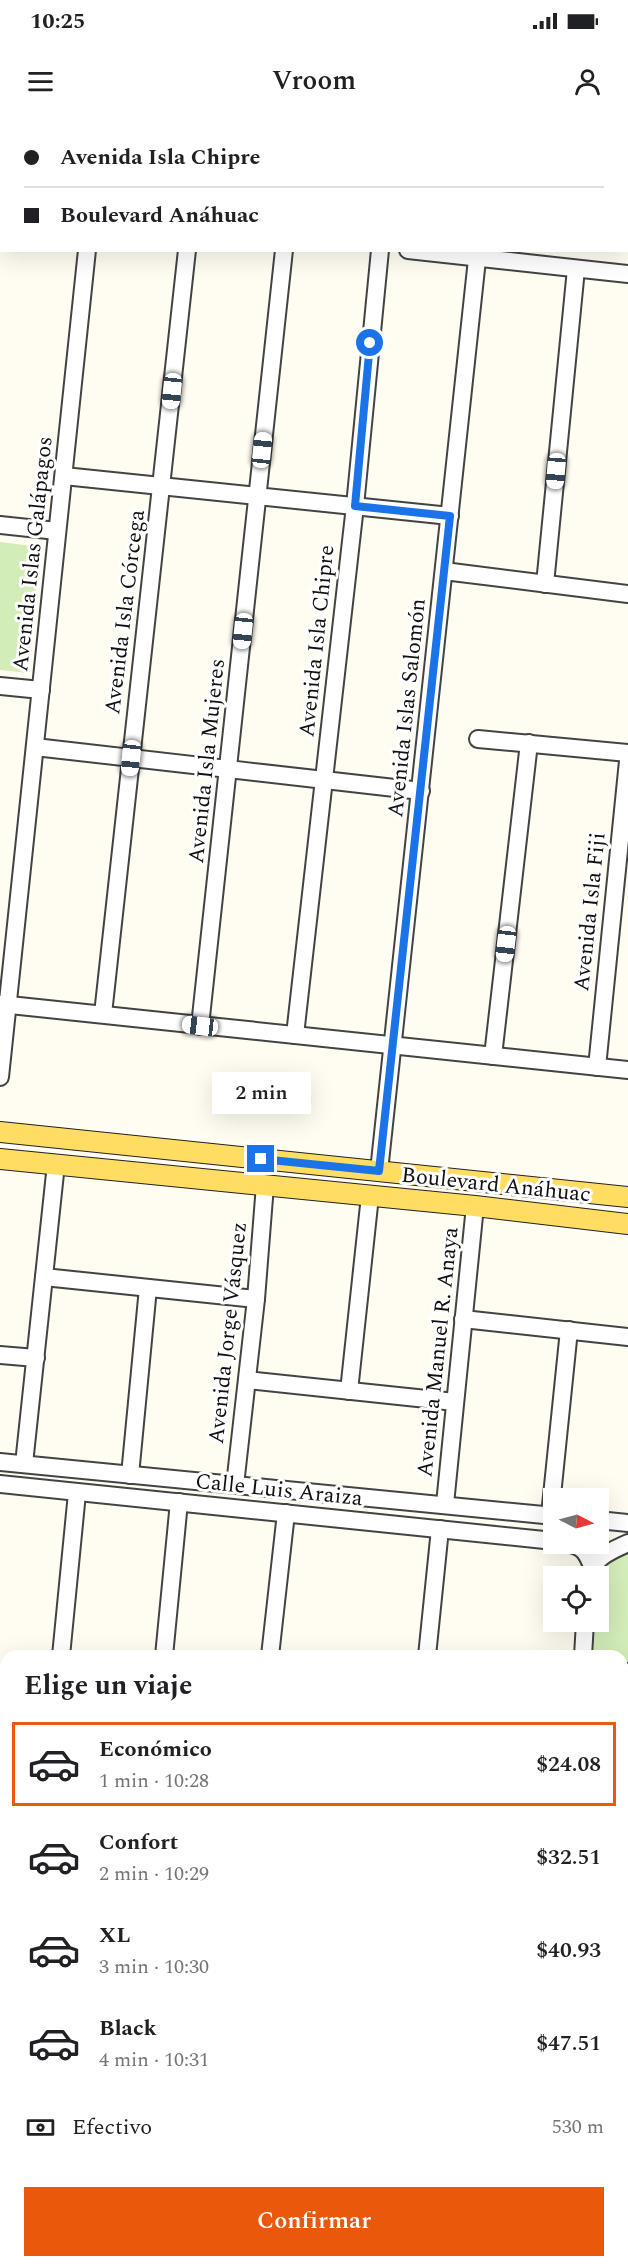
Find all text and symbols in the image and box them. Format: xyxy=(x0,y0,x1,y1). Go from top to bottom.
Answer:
text: 10:25 xyxy=(30,5,85,38)
text: Vroom xyxy=(272,60,356,102)
icon: menu xyxy=(24,65,57,98)
icon: person xyxy=(571,65,604,98)
text: Avenida Isla Chipre xyxy=(60,141,261,174)
text: Boulevard Anáhuac xyxy=(60,199,259,232)
route start xyxy=(356,329,383,356)
car xyxy=(161,372,183,410)
car xyxy=(251,431,273,469)
street label: Avenida Islas Galápagos xyxy=(4,435,62,673)
car xyxy=(545,452,567,490)
street label: Avenida Isla Córcega xyxy=(96,507,154,716)
street label: Avenida Isla Chipre xyxy=(290,543,344,739)
street label: Avenida Islas Salomón xyxy=(379,597,435,819)
car xyxy=(232,612,254,650)
street label: Avenida Isla Mujeres xyxy=(180,657,234,865)
car xyxy=(120,739,142,777)
street label: Avenida Isla Fiji xyxy=(565,831,615,993)
car xyxy=(495,925,517,963)
car xyxy=(181,1015,219,1037)
callout: 2 min xyxy=(212,1072,310,1114)
text: 2 min xyxy=(236,1078,287,1108)
route end xyxy=(247,1145,274,1172)
street label: Boulevard Anáhuac xyxy=(400,1159,592,1211)
street label: Avenida Jorge Vásquez xyxy=(200,1220,256,1446)
street label: Avenida Manuel R. Anaya xyxy=(408,1225,468,1479)
street label: Calle Luis Araiza xyxy=(194,1465,365,1515)
north arrow xyxy=(543,1488,609,1554)
map controls xyxy=(543,1488,609,1632)
button: locate xyxy=(543,1566,609,1632)
text: Elige un viaje xyxy=(24,1665,192,1707)
text: Económico xyxy=(99,1733,212,1766)
icon: car xyxy=(27,1737,81,1791)
text: $24.08 xyxy=(536,1748,601,1781)
text: 1 min · 10:28 xyxy=(99,1766,209,1796)
text: Confort xyxy=(99,1826,178,1859)
icon: car xyxy=(27,1830,81,1884)
text: $32.51 xyxy=(536,1841,601,1874)
text: 2 min · 10:29 xyxy=(99,1859,209,1889)
text: XL xyxy=(99,1919,130,1952)
icon: car xyxy=(27,1923,81,1977)
text: $40.93 xyxy=(536,1934,601,1967)
text: 3 min · 10:30 xyxy=(99,1952,209,1982)
text: Black xyxy=(99,2012,157,2045)
icon: car xyxy=(27,2016,81,2070)
text: $47.51 xyxy=(536,2027,601,2060)
text: 4 min · 10:31 xyxy=(99,2045,209,2075)
icon: cash xyxy=(24,2111,57,2144)
text: Efectivo xyxy=(72,2111,152,2144)
text: 530 m xyxy=(552,2112,604,2142)
button: Confirmar xyxy=(24,2187,604,2256)

